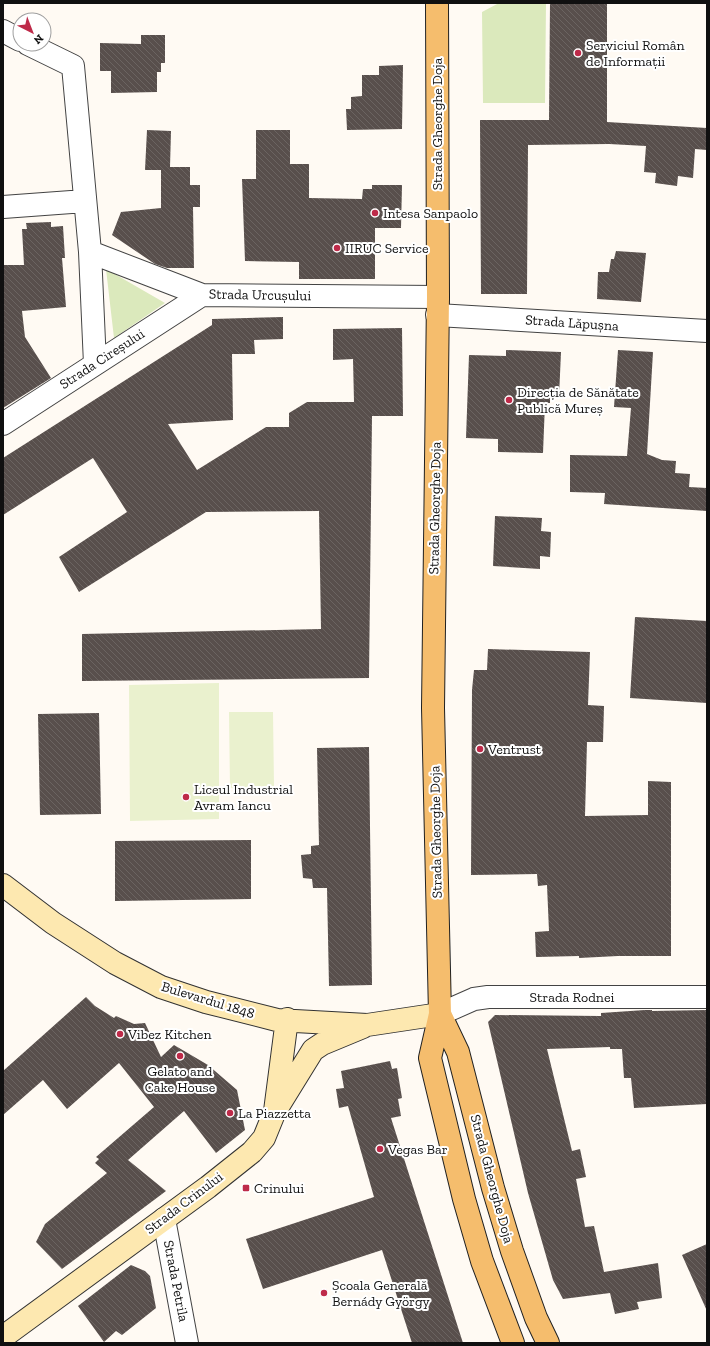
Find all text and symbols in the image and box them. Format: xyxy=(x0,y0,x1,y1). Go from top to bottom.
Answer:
north arrow xyxy=(12,12,52,52)
text: N xyxy=(30,31,46,47)
place label: Serviciul Român de Informații xyxy=(586,37,685,70)
marker: Serviciul Român de Informații xyxy=(573,48,583,58)
street label: Strada Gheorghe Doja xyxy=(429,57,446,190)
place label: Intesa Sanpaolo xyxy=(383,205,478,222)
marker: Intesa Sanpaolo xyxy=(370,208,380,218)
place label: IIRUC Service xyxy=(345,240,429,257)
marker: IIRUC Service xyxy=(332,243,342,253)
street label: Strada Urcușului xyxy=(209,286,311,304)
street label: Strada Lăpușna xyxy=(525,311,620,335)
street label: Strada Cireșului xyxy=(56,325,148,393)
place label: Direcția de Sănătate Publică Mureș xyxy=(517,384,639,417)
marker: Direcția de Sănătate Publică Mureș xyxy=(504,395,514,405)
street label: Strada Gheorghe Doja xyxy=(425,441,445,574)
place label: Ventrust xyxy=(487,741,542,758)
marker: Ventrust xyxy=(475,744,485,754)
street label: Strada Gheorghe Doja xyxy=(426,765,446,898)
place label: Liceul Industrial Avram Iancu xyxy=(194,781,293,814)
marker: Liceul Industrial Avram Iancu xyxy=(181,792,191,802)
street label: Bulevardul 1848 xyxy=(159,978,257,1022)
street label: Strada Rodnei xyxy=(530,989,614,1006)
place label: Vibez Kitchen xyxy=(127,1026,211,1043)
marker: Vibez Kitchen xyxy=(115,1029,125,1039)
marker: Gelato and Cake House xyxy=(175,1051,185,1061)
place label: Gelato and Cake House xyxy=(145,1063,216,1096)
place label: La Piazzetta xyxy=(238,1105,311,1122)
marker: La Piazzetta xyxy=(225,1108,235,1118)
street label: Strada Gheorghe Doja xyxy=(467,1113,517,1246)
place label: Vegas Bar xyxy=(387,1141,448,1158)
marker: Vegas Bar xyxy=(375,1144,385,1154)
street label: Strada Crinului xyxy=(142,1168,226,1238)
place label: Crinului xyxy=(254,1180,304,1197)
marker: Crinului xyxy=(241,1183,251,1193)
street label: Strada Petrila xyxy=(160,1239,192,1323)
place label: Școala Generală Bernády György xyxy=(332,1277,431,1310)
marker: Școala Generală Bernády György xyxy=(319,1288,329,1298)

